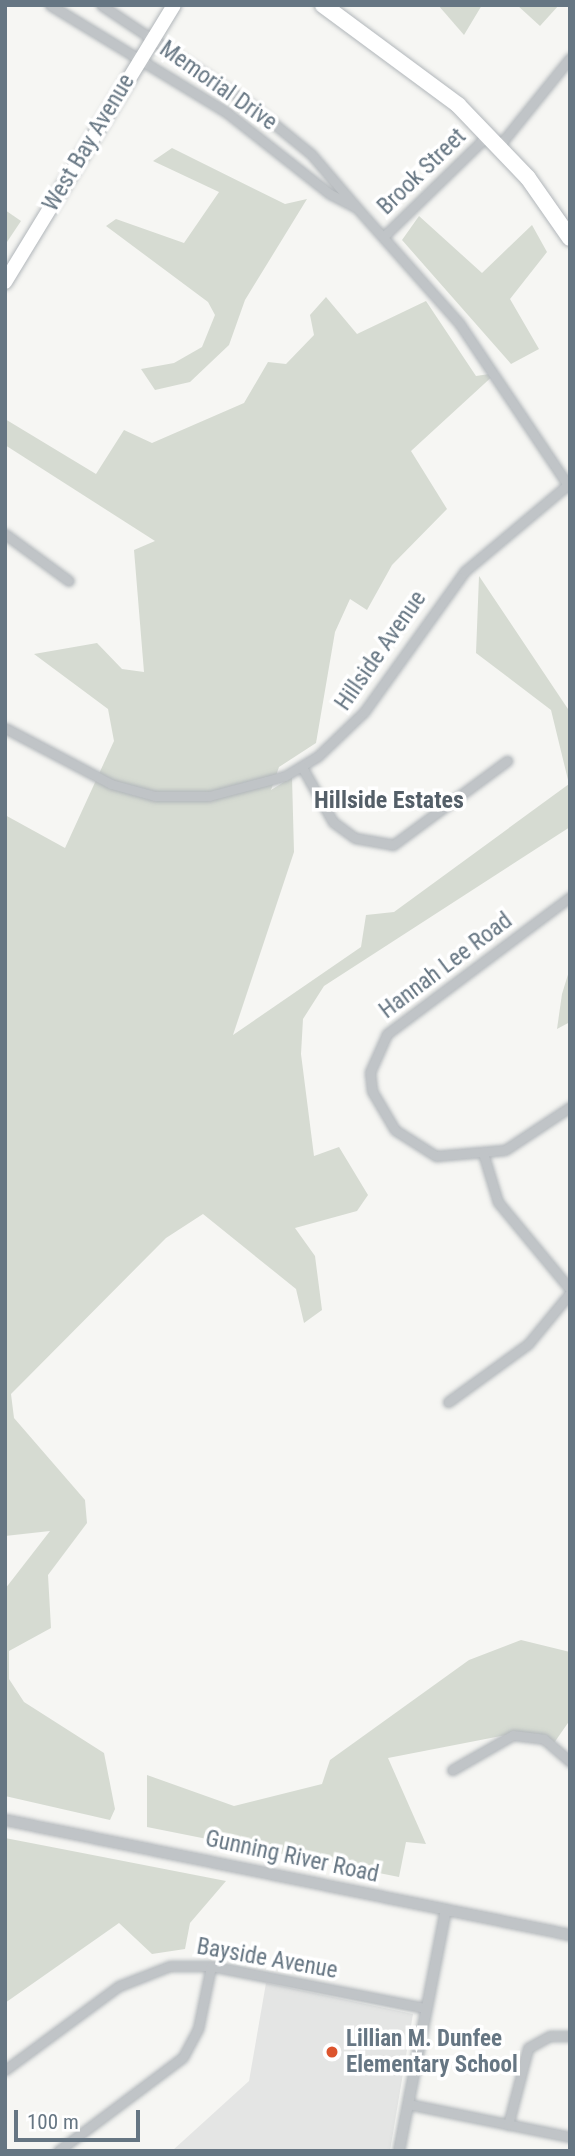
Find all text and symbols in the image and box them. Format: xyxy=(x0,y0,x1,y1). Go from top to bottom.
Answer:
street label: Memorial Drive xyxy=(154,35,282,137)
street label: West Bay Avenue xyxy=(37,69,141,217)
street label: Brook Street xyxy=(372,123,472,221)
street label: Hillside Avenue xyxy=(330,586,432,716)
district label: Hillside Estates xyxy=(314,787,464,815)
street label: Hannah Lee Road xyxy=(374,907,518,1025)
street label: Gunning River Road xyxy=(203,1825,381,1889)
street label: Bayside Avenue xyxy=(194,1933,340,1985)
place label: Lillian M. Dunfee Elementary School xyxy=(346,2025,518,2079)
marker: Lillian M. Dunfee Elementary School xyxy=(324,2044,340,2060)
scale bar xyxy=(18,2096,144,2140)
text: 100 m xyxy=(27,2110,79,2134)

